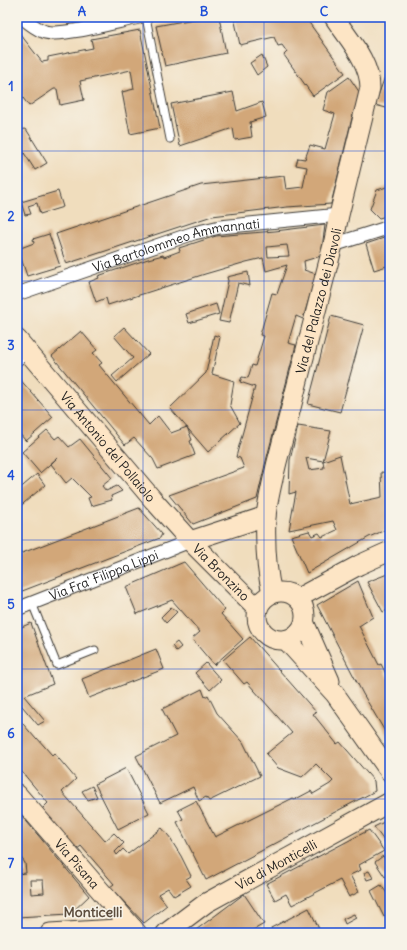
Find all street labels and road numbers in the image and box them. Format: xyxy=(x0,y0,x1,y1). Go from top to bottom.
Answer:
street label: Via Bartolommeo Ammannati xyxy=(90,215,261,276)
street label: Via del Palazzo dei Diavoli xyxy=(292,226,345,376)
street label: Via Antonio del Pollaiolo xyxy=(57,388,159,505)
street label: Via Bronzino xyxy=(189,540,253,604)
street label: Via Fra' Filippo Lippi xyxy=(47,546,161,604)
street label: Via Pisana xyxy=(51,835,103,892)
street label: Via di Monticelli xyxy=(233,835,320,894)

